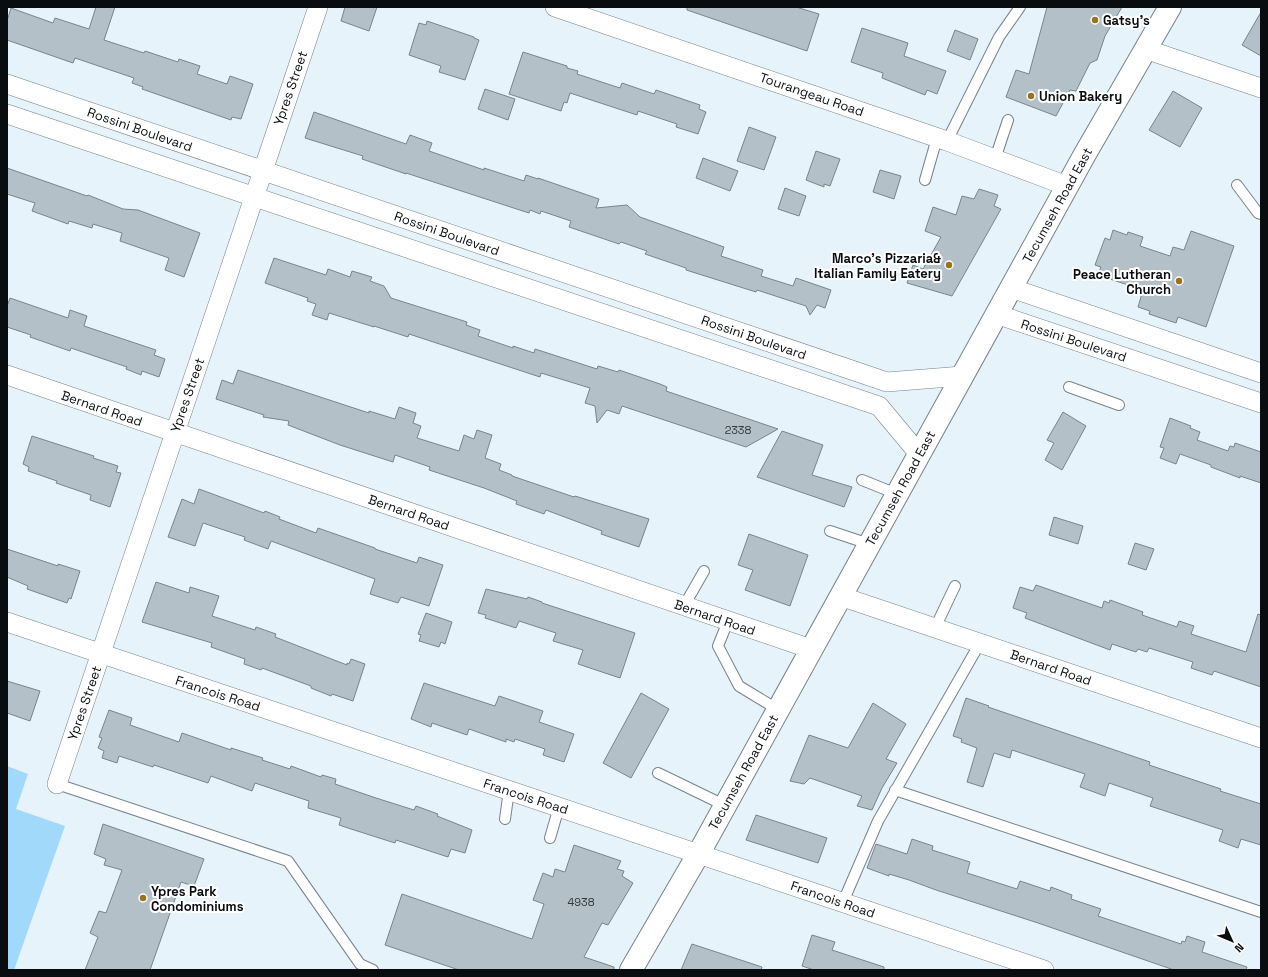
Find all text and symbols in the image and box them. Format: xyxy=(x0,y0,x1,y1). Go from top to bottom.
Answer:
place label: Gatsy's xyxy=(1103,12,1150,29)
marker: Gatsy's xyxy=(1090,15,1100,25)
street label: Ypres Street xyxy=(270,49,311,128)
street label: Tourangeau Road xyxy=(758,69,866,120)
place label: Union Bakery xyxy=(1039,88,1122,105)
marker: Union Bakery xyxy=(1026,91,1036,101)
street label: Rossini Boulevard xyxy=(85,104,195,155)
street label: Tecumseh Road East xyxy=(1019,144,1096,266)
street label: Rossini Boulevard xyxy=(392,208,502,259)
place label: Marco's Pizzaria& Italian Family Eatery xyxy=(814,250,941,282)
marker: Marco's Pizzaria& Italian Family Eatery xyxy=(944,260,954,270)
place label: Peace Lutheran Church xyxy=(1073,266,1171,298)
marker: Peace Lutheran Church xyxy=(1174,276,1184,286)
street label: Rossini Boulevard xyxy=(699,312,809,363)
street label: Rossini Boulevard xyxy=(1019,315,1129,366)
street label: Ypres Street xyxy=(167,356,208,435)
street label: Bernard Road xyxy=(59,387,145,430)
house number: 2338 xyxy=(725,423,752,437)
street label: Tecumseh Road East xyxy=(862,427,939,549)
street label: Bernard Road xyxy=(366,491,452,534)
street label: Bernard Road xyxy=(672,596,758,639)
street label: Bernard Road xyxy=(1008,646,1094,689)
street label: Ypres Street xyxy=(64,664,105,743)
street label: Francois Road xyxy=(173,672,262,715)
street label: Tecumseh Road East xyxy=(705,711,782,833)
street label: Francois Road xyxy=(481,775,570,818)
street label: Francois Road xyxy=(788,877,877,922)
place label: Ypres Park Condominiums xyxy=(151,883,244,915)
marker: Ypres Park Condominiums xyxy=(138,893,148,903)
house number: 4938 xyxy=(567,895,595,909)
north arrow xyxy=(1212,921,1252,961)
text: N xyxy=(1232,940,1247,955)

